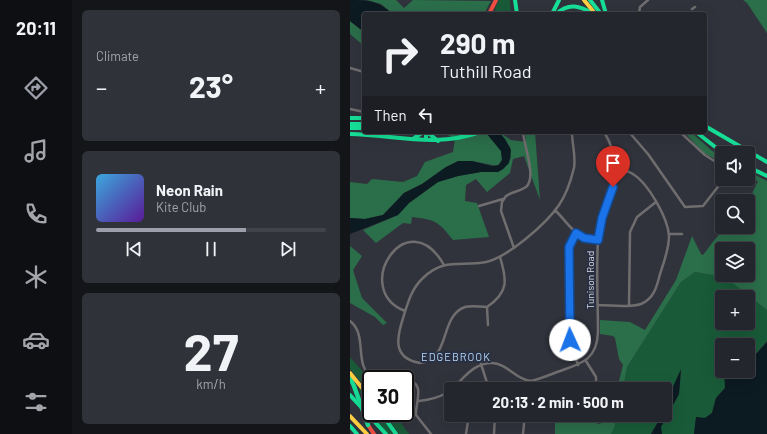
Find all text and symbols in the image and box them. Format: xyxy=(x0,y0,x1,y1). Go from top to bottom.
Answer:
text: 20:11 xyxy=(16,17,56,39)
text: 290 m xyxy=(440,26,516,60)
icon: right xyxy=(374,28,426,80)
text: Climate xyxy=(96,48,139,64)
text: Tuthill Road xyxy=(440,60,532,82)
text: 23° xyxy=(189,68,233,104)
icon: directions xyxy=(22,74,50,102)
text: − xyxy=(96,74,107,100)
text: + xyxy=(315,74,326,100)
icon: left xyxy=(415,104,437,126)
text: Then xyxy=(374,106,407,124)
icon: music xyxy=(22,137,50,165)
pin xyxy=(596,146,630,187)
map controls xyxy=(715,146,755,378)
button: sound xyxy=(715,146,755,186)
icon: arrive xyxy=(602,152,624,174)
text: Neon Rain xyxy=(156,181,223,199)
button: search xyxy=(715,194,755,234)
text: Kite Club xyxy=(156,199,206,215)
icon: phone xyxy=(22,200,50,228)
icon: previous xyxy=(123,238,145,260)
icon: pause xyxy=(200,238,222,260)
icon: next xyxy=(277,238,299,260)
button: layers xyxy=(715,242,755,282)
street label: Tunison Road xyxy=(584,251,596,309)
icon: climate xyxy=(22,263,50,291)
button: + xyxy=(715,290,755,330)
text: 27 xyxy=(184,319,238,381)
position arrow xyxy=(549,319,591,361)
icon: car xyxy=(22,326,50,354)
button: − xyxy=(715,338,755,378)
district label: EDGEBROOK xyxy=(421,350,491,363)
speed limit sign: 30 xyxy=(362,370,414,422)
text: km/h xyxy=(196,376,226,392)
icon: filters xyxy=(22,388,50,416)
text: 20:13 · 2 min · 500 m xyxy=(492,393,624,411)

